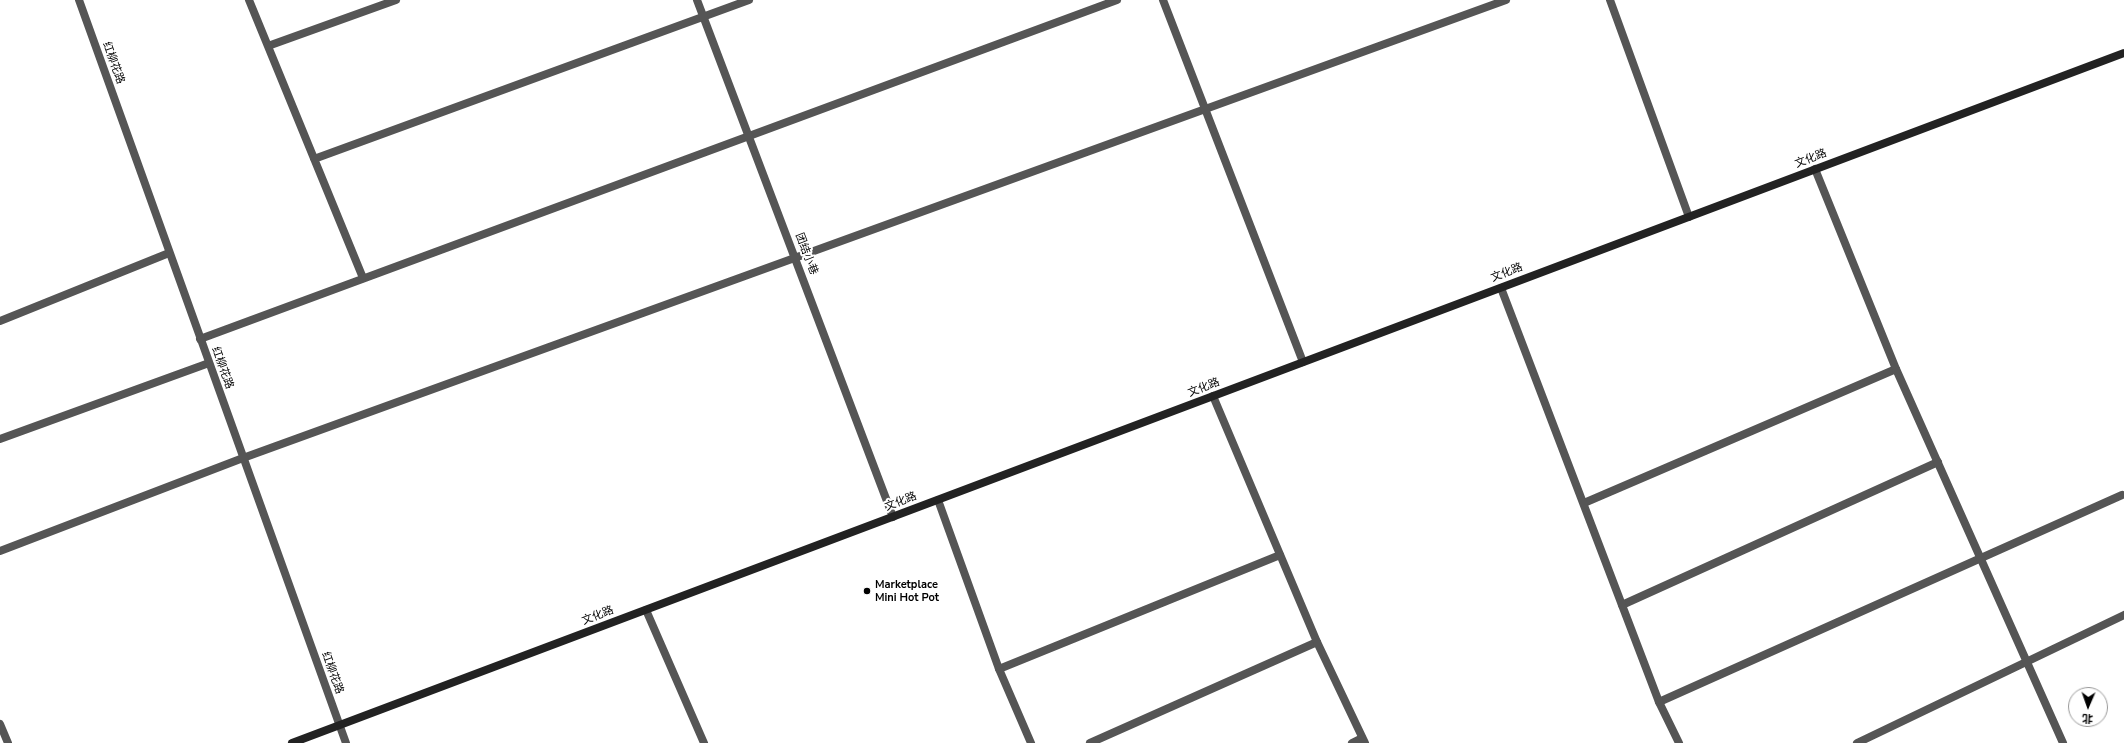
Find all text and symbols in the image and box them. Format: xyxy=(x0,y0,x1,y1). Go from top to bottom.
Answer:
street label: 红柳花路 xyxy=(99,40,127,86)
street label: 文化路 xyxy=(1793,147,1829,171)
street label: 团结小巷 xyxy=(792,231,820,277)
street label: 文化路 xyxy=(1489,261,1525,285)
street label: 红柳花路 xyxy=(208,345,236,391)
street label: 文化路 xyxy=(1186,376,1222,400)
street label: 文化路 xyxy=(883,490,919,514)
place label: Marketplace Mini Hot Pot xyxy=(875,578,939,604)
marker: Marketplace Mini Hot Pot xyxy=(862,586,872,596)
street label: 文化路 xyxy=(580,604,616,628)
street label: 红柳花路 xyxy=(318,650,346,696)
north arrow xyxy=(2068,687,2108,727)
text: 北 xyxy=(2082,711,2093,726)

